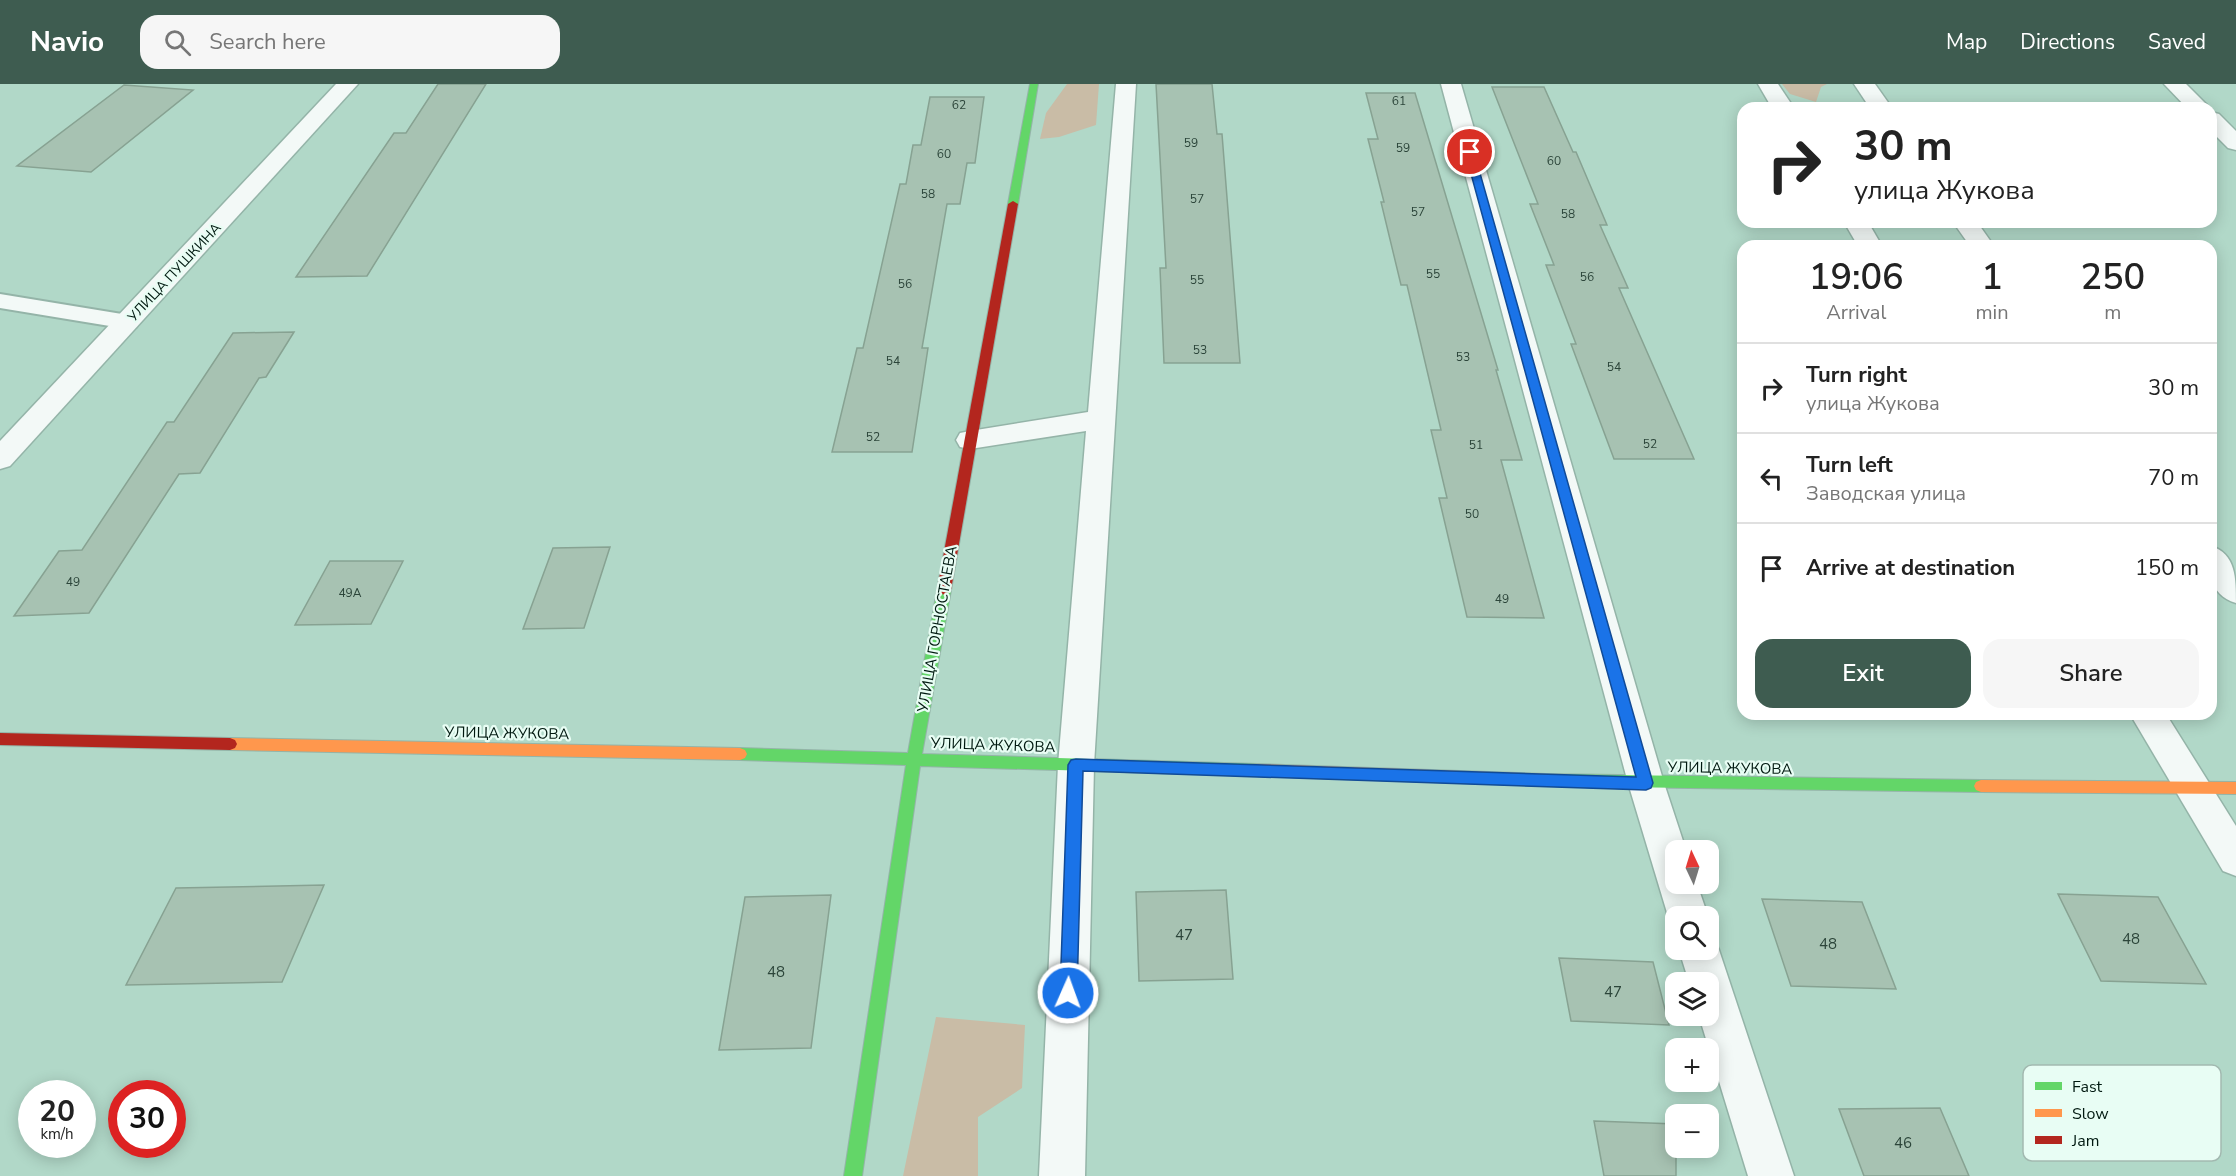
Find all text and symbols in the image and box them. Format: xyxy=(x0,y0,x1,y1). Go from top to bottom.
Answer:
search box xyxy=(140,15,560,69)
text: Navio xyxy=(30,23,104,61)
icon: search xyxy=(161,26,194,59)
text: Search here xyxy=(209,27,326,57)
text: Map xyxy=(1946,28,1987,56)
text: Directions xyxy=(2020,28,2115,56)
text: Saved xyxy=(2148,28,2206,56)
house number: 61 xyxy=(1392,93,1406,109)
house number: 62 xyxy=(952,97,966,113)
text: 30 m xyxy=(1854,118,1953,175)
pin xyxy=(1444,126,1495,177)
icon: right xyxy=(1755,126,1833,204)
house number: 59 xyxy=(1184,135,1198,151)
icon: arrive xyxy=(1453,135,1486,168)
house number: 59 xyxy=(1396,140,1410,156)
house number: 60 xyxy=(937,146,951,162)
house number: 60 xyxy=(1547,153,1561,169)
text: улица Жукова xyxy=(1854,172,2035,209)
house number: 58 xyxy=(921,186,935,202)
house number: 57 xyxy=(1190,191,1204,207)
house number: 57 xyxy=(1411,204,1425,220)
house number: 58 xyxy=(1561,206,1575,222)
street label: УЛИЦА ПУШКИНА xyxy=(123,219,225,327)
text: 19:06 xyxy=(1809,253,1904,302)
text: 1 xyxy=(1981,253,2003,302)
text: 250 xyxy=(2080,253,2145,302)
house number: 55 xyxy=(1426,266,1440,282)
house number: 56 xyxy=(1580,269,1594,285)
house number: 55 xyxy=(1190,272,1204,288)
house number: 56 xyxy=(898,276,912,292)
text: Arrival xyxy=(1826,299,1886,326)
text: min xyxy=(1976,299,2009,326)
text: m xyxy=(2104,299,2121,326)
house number: 53 xyxy=(1193,342,1207,358)
house number: 53 xyxy=(1456,349,1470,365)
house number: 54 xyxy=(886,353,900,369)
house number: 54 xyxy=(1607,359,1621,375)
text: Turn right xyxy=(1806,360,1907,390)
icon: right xyxy=(1755,372,1788,405)
text: 30 m xyxy=(2148,373,2199,403)
text: улица Жукова xyxy=(1806,390,1940,417)
house number: 52 xyxy=(866,429,880,445)
house number: 52 xyxy=(1643,436,1657,452)
house number: 51 xyxy=(1469,437,1483,453)
text: Turn left xyxy=(1806,450,1893,480)
icon: left xyxy=(1755,462,1788,495)
text: 70 m xyxy=(2148,463,2199,493)
text: Заводская улица xyxy=(1806,480,1966,507)
house number: 50 xyxy=(1465,506,1479,522)
street label: УЛИЦА ГОРНОСТАЕВА xyxy=(912,544,962,715)
icon: arrive xyxy=(1755,552,1788,585)
text: Arrive at destination xyxy=(1806,553,2015,583)
text: 150 m xyxy=(2135,553,2199,583)
house number: 49 xyxy=(66,574,80,590)
house number: 49А xyxy=(338,585,362,601)
house number: 49 xyxy=(1495,591,1509,607)
button: Exit xyxy=(1755,639,1971,708)
button: Share xyxy=(1983,639,2199,708)
street label: УЛИЦА ЖУКОВА xyxy=(444,722,570,744)
street label: УЛИЦА ЖУКОВА xyxy=(929,733,1056,757)
street label: УЛИЦА ЖУКОВА xyxy=(1667,757,1793,779)
north arrow xyxy=(1665,840,1719,894)
map controls xyxy=(1665,840,1719,1158)
button: search xyxy=(1665,906,1719,960)
house number: 47 xyxy=(1175,925,1193,945)
house number: 48 xyxy=(2122,929,2140,949)
house number: 48 xyxy=(1819,934,1837,954)
position arrow xyxy=(1036,961,1100,1025)
house number: 48 xyxy=(767,962,785,982)
button: layers xyxy=(1665,972,1719,1026)
house number: 47 xyxy=(1604,982,1622,1002)
button: + xyxy=(1665,1038,1719,1092)
legend xyxy=(2023,1065,2221,1161)
text: Fast xyxy=(2072,1076,2103,1098)
speed limit sign: 30 xyxy=(108,1080,186,1158)
text: 20 xyxy=(39,1091,75,1132)
text: Slow xyxy=(2072,1103,2109,1125)
button: − xyxy=(1665,1104,1719,1158)
text: km/h xyxy=(40,1124,74,1144)
text: Jam xyxy=(2071,1130,2099,1152)
house number: 46 xyxy=(1894,1133,1912,1153)

